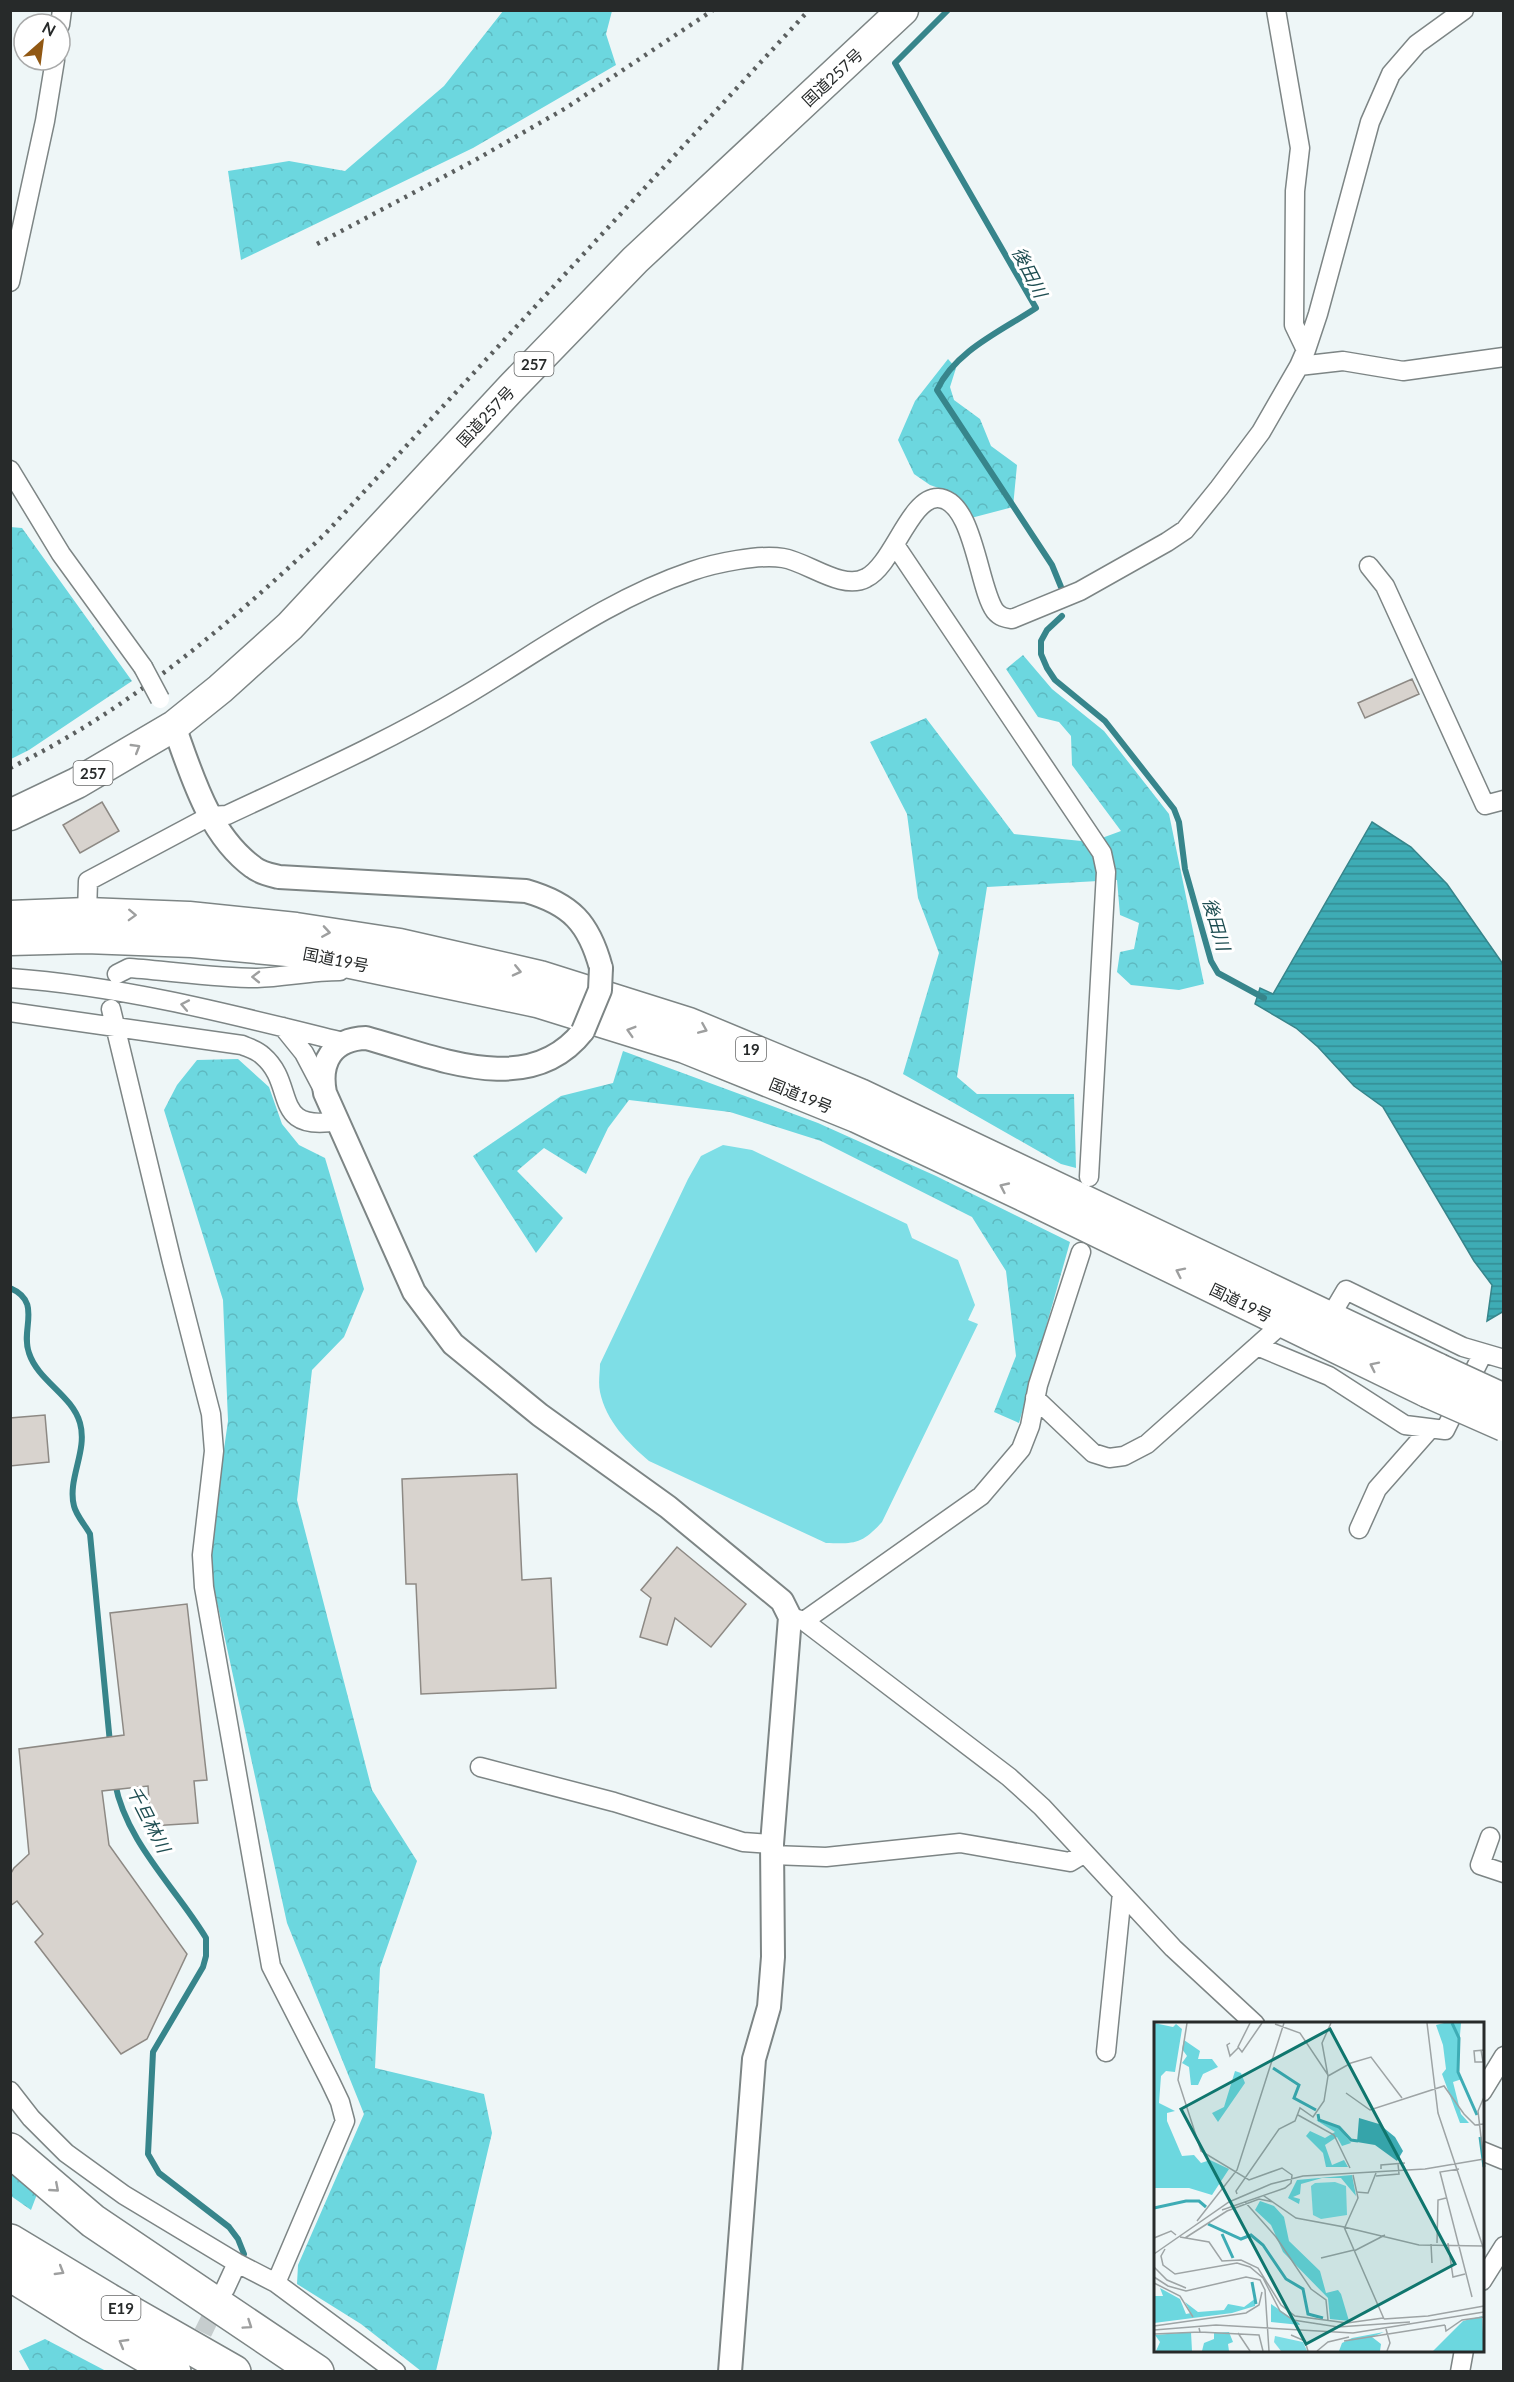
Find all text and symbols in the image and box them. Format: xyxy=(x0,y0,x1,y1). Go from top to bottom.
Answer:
north arrow xyxy=(12,12,72,72)
text: N xyxy=(39,17,59,40)
street label: 国道257号 xyxy=(798,44,866,110)
water label: 後田川 xyxy=(1008,243,1053,303)
road number: 257 xyxy=(514,352,554,376)
street label: 国道257号 xyxy=(452,382,518,450)
one-way arrow xyxy=(130,744,140,755)
road number: 257 xyxy=(74,761,112,785)
water label: 後田川 xyxy=(1199,895,1236,955)
one-way arrow xyxy=(127,909,136,921)
one-way arrow xyxy=(321,926,331,938)
street label: 国道19号 xyxy=(302,943,370,975)
one-way arrow xyxy=(512,963,522,976)
one-way arrow xyxy=(252,971,261,983)
one-way arrow xyxy=(181,999,191,1012)
one-way arrow xyxy=(697,1022,708,1034)
one-way arrow xyxy=(626,1026,637,1038)
road number: 19 xyxy=(736,1037,766,1061)
street label: 国道19号 xyxy=(767,1074,835,1116)
one-way arrow xyxy=(1000,1182,1011,1194)
one-way arrow xyxy=(1175,1267,1186,1279)
street label: 国道19号 xyxy=(1207,1279,1275,1325)
one-way arrow xyxy=(1369,1362,1380,1374)
water label: 千旦林川 xyxy=(123,1782,176,1858)
inset map xyxy=(1154,2022,1484,2352)
one-way arrow xyxy=(48,2181,59,2192)
one-way arrow xyxy=(54,2264,65,2275)
road number: E19 xyxy=(102,2296,140,2320)
one-way arrow xyxy=(241,2318,252,2329)
one-way arrow xyxy=(119,2338,129,2350)

